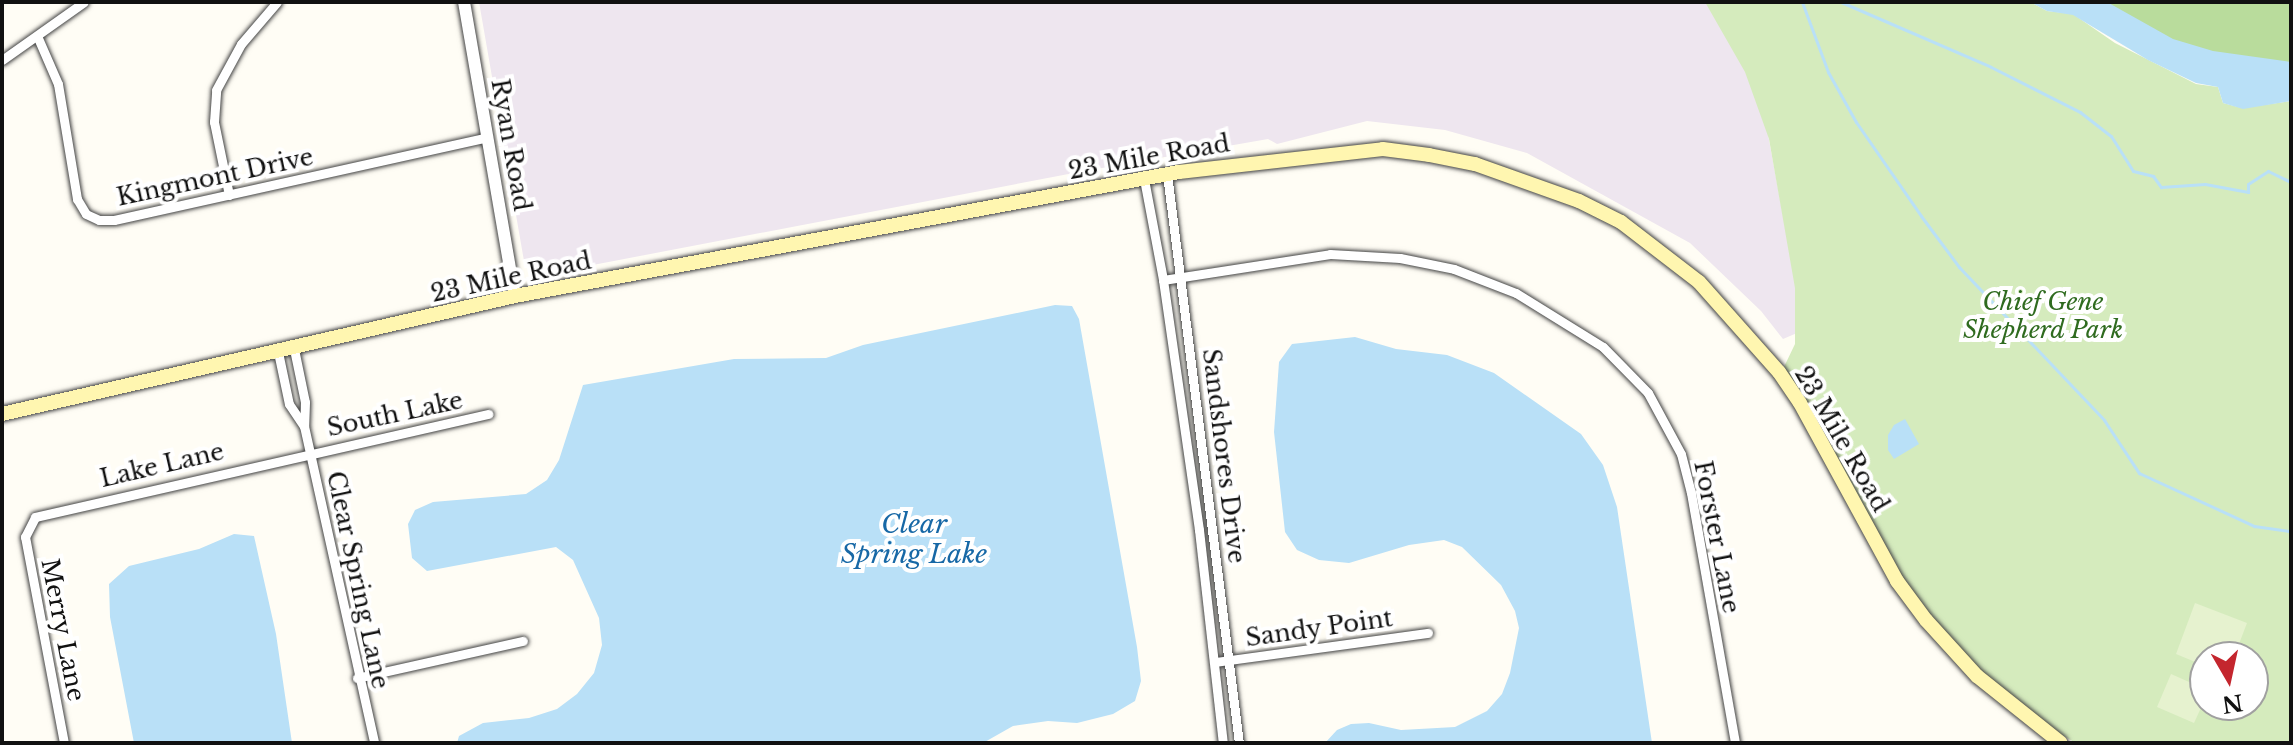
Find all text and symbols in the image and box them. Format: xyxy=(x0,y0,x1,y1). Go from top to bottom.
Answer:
street label: Ryan Road xyxy=(485,77,537,213)
street label: 23 Mile Road xyxy=(1066,129,1232,185)
street label: Kingmont Drive xyxy=(114,142,316,212)
street label: 23 Mile Road xyxy=(428,246,594,308)
park label: Chief Gene Shepherd Park xyxy=(1963,288,2123,344)
street label: Sandshores Drive xyxy=(1197,347,1251,565)
street label: 23 Mile Road xyxy=(1789,361,1895,517)
street label: South Lake xyxy=(324,386,466,442)
street label: Lake Lane xyxy=(97,437,227,493)
street label: Forster Lane xyxy=(1688,458,1746,616)
street label: Clear Spring Lane xyxy=(321,468,395,692)
water label: Clear Spring Lake xyxy=(841,509,987,570)
street label: Merry Lane xyxy=(35,556,91,704)
street label: Sandy Point xyxy=(1243,603,1395,653)
north arrow xyxy=(2189,641,2269,721)
text: N xyxy=(2220,688,2245,718)

